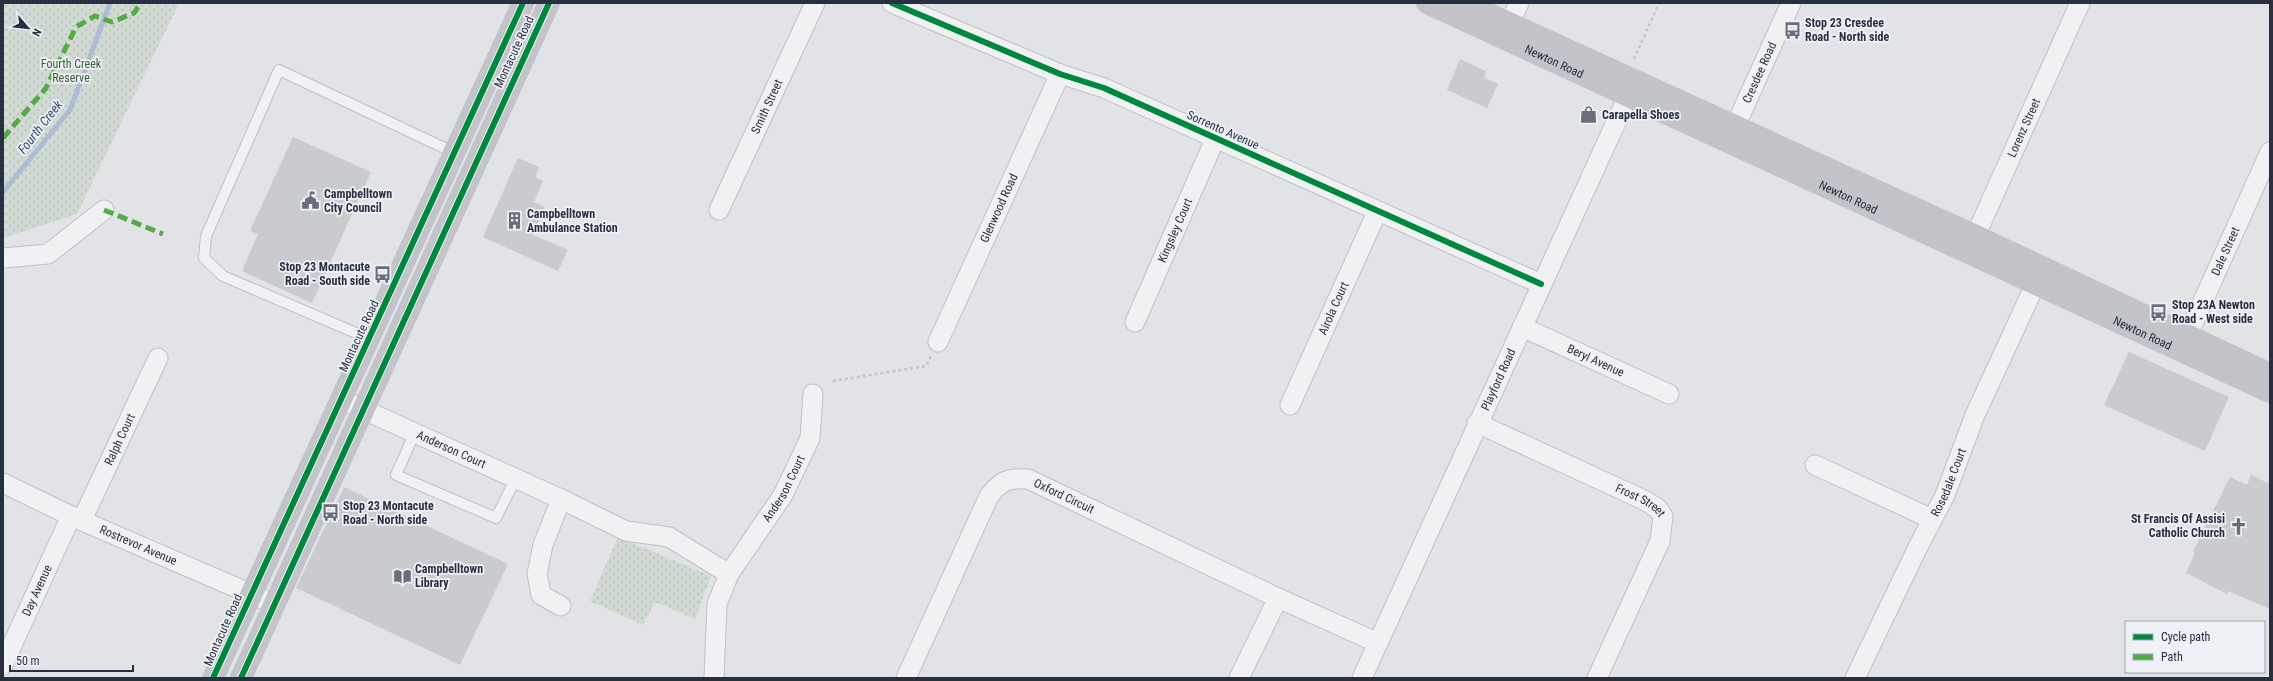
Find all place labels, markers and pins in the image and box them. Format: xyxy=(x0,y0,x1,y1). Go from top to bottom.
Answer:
place label: Stop 23 Cresdee Road - North side xyxy=(1805,16,1889,44)
bus stop icon: Stop 23 Cresdee Road - North side xyxy=(1782,20,1802,40)
shop icon: Carapella Shoes xyxy=(1579,105,1599,125)
place label: Carapella Shoes xyxy=(1602,108,1680,122)
place label: Campbelltown City Council xyxy=(324,187,392,215)
public building icon: Campbelltown City Council xyxy=(301,191,321,211)
place label: Campbelltown Ambulance Station xyxy=(527,207,618,235)
building icon: Campbelltown Ambulance Station xyxy=(504,211,524,231)
place label: Stop 23 Montacute Road - South side xyxy=(279,260,370,288)
bus stop icon: Stop 23 Montacute Road - South side xyxy=(373,264,393,284)
place label: Stop 23A Newton Road - West side xyxy=(2172,298,2255,326)
bus stop icon: Stop 23A Newton Road - West side xyxy=(2149,302,2169,322)
place label: Stop 23 Montacute Road - North side xyxy=(343,499,434,527)
bus stop icon: Stop 23 Montacute Road - North side xyxy=(320,503,340,523)
place label: St Francis Of Assisi Catholic Church xyxy=(2131,512,2225,540)
church icon: St Francis Of Assisi Catholic Church xyxy=(2228,516,2248,536)
place label: Campbelltown Library xyxy=(415,562,483,590)
library icon: Campbelltown Library xyxy=(392,566,412,586)

